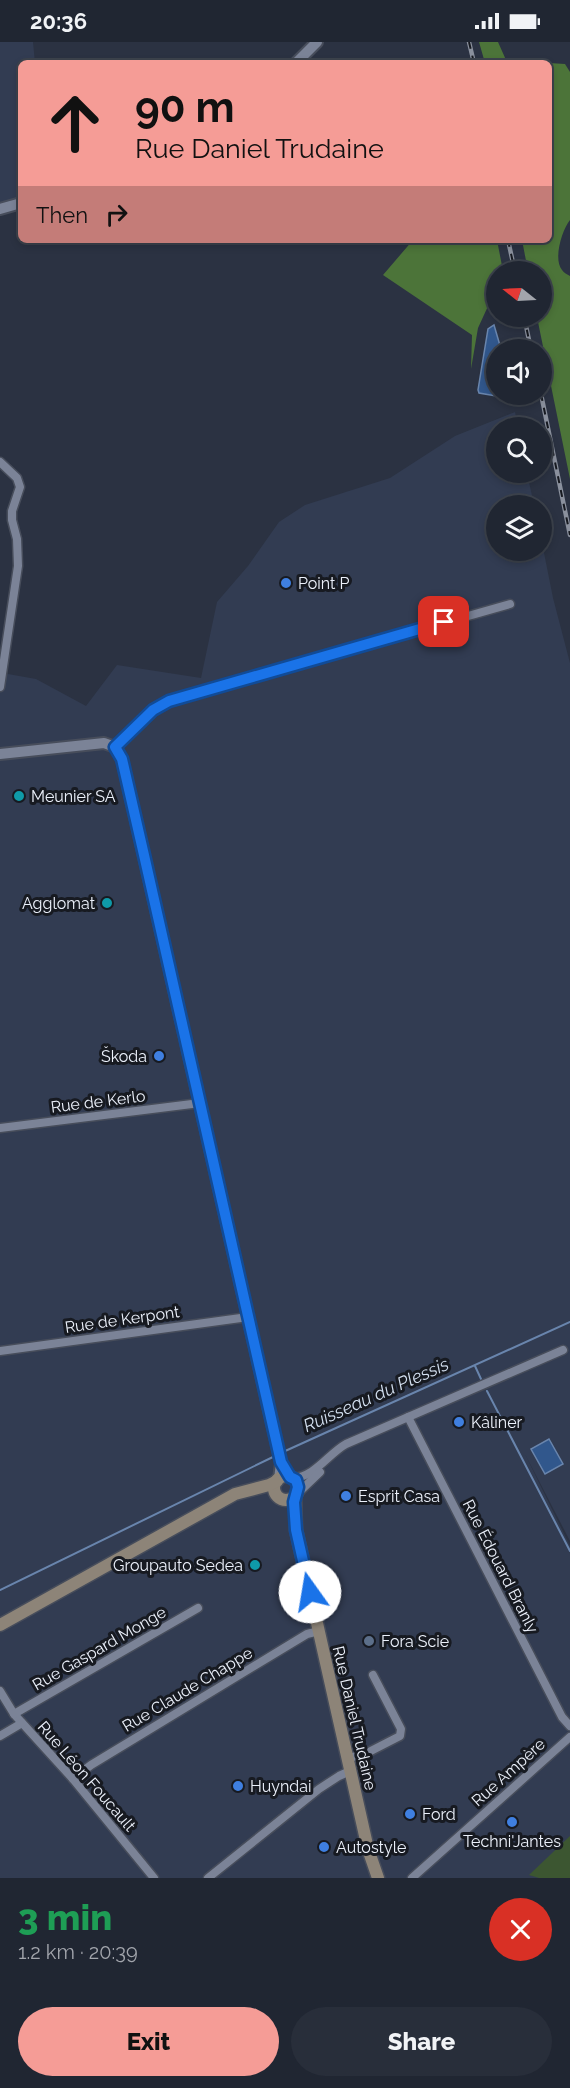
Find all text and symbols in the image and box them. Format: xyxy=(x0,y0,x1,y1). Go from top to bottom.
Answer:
text: 20:36 xyxy=(30,8,87,34)
text: 90 m xyxy=(135,83,235,132)
icon: ahead xyxy=(36,84,114,162)
text: Rue Daniel Trudaine xyxy=(135,133,384,164)
icon: right xyxy=(100,198,133,231)
text: Then xyxy=(36,202,88,228)
north arrow xyxy=(486,261,552,327)
map controls xyxy=(486,261,552,561)
button: sound xyxy=(486,339,552,405)
button: search xyxy=(486,417,552,483)
button: layers xyxy=(486,495,552,561)
place label: Point P xyxy=(298,574,349,593)
marker: Point P xyxy=(279,576,293,590)
pin xyxy=(418,596,469,647)
icon: arrive xyxy=(427,605,460,638)
place label: Meunier SA xyxy=(31,787,116,806)
marker: Meunier SA xyxy=(12,789,26,803)
place label: Agglomat xyxy=(22,894,96,913)
marker: Agglomat xyxy=(100,896,114,910)
place label: Škoda xyxy=(101,1046,147,1066)
marker: Škoda xyxy=(152,1049,166,1063)
street label: Rue de Kerlo xyxy=(50,1086,147,1117)
street label: Rue de Kerpont xyxy=(64,1302,181,1337)
water label: Ruisseau du Plessis xyxy=(300,1353,452,1436)
place label: Kâliner xyxy=(471,1413,523,1432)
marker: Kâliner xyxy=(452,1415,466,1429)
place label: Esprit Casa xyxy=(358,1487,440,1506)
marker: Esprit Casa xyxy=(339,1489,353,1503)
street label: Rue Édouard Branly xyxy=(459,1496,543,1636)
place label: Groupauto Sedea xyxy=(113,1556,243,1575)
marker: Groupauto Sedea xyxy=(248,1558,262,1572)
position arrow xyxy=(278,1560,342,1624)
street label: Rue Gaspard Monge xyxy=(29,1602,169,1694)
place label: Fora Scie xyxy=(381,1632,449,1651)
marker: Fora Scie xyxy=(362,1634,376,1648)
street label: Rue Claude Chappe xyxy=(119,1643,256,1736)
street label: Rue Daniel Trudaine xyxy=(329,1644,380,1792)
street label: Rue Léon Foucault xyxy=(34,1717,140,1836)
street label: Rue Ampère xyxy=(468,1734,549,1810)
place label: Huyndai xyxy=(250,1777,311,1796)
marker: Huyndai xyxy=(231,1779,245,1793)
place label: Ford xyxy=(422,1805,456,1824)
marker: Ford xyxy=(403,1807,417,1821)
marker: Techni'Jantes xyxy=(505,1815,519,1829)
place label: Techni'Jantes xyxy=(463,1832,561,1851)
place label: Autostyle xyxy=(336,1838,406,1857)
marker: Autostyle xyxy=(317,1840,331,1854)
text: 3 min xyxy=(18,1896,112,1938)
button: close xyxy=(489,1898,552,1961)
text: 1.2 km · 20:39 xyxy=(18,1940,138,1964)
button: Exit xyxy=(18,2007,279,2076)
button: Share xyxy=(291,2007,552,2076)

